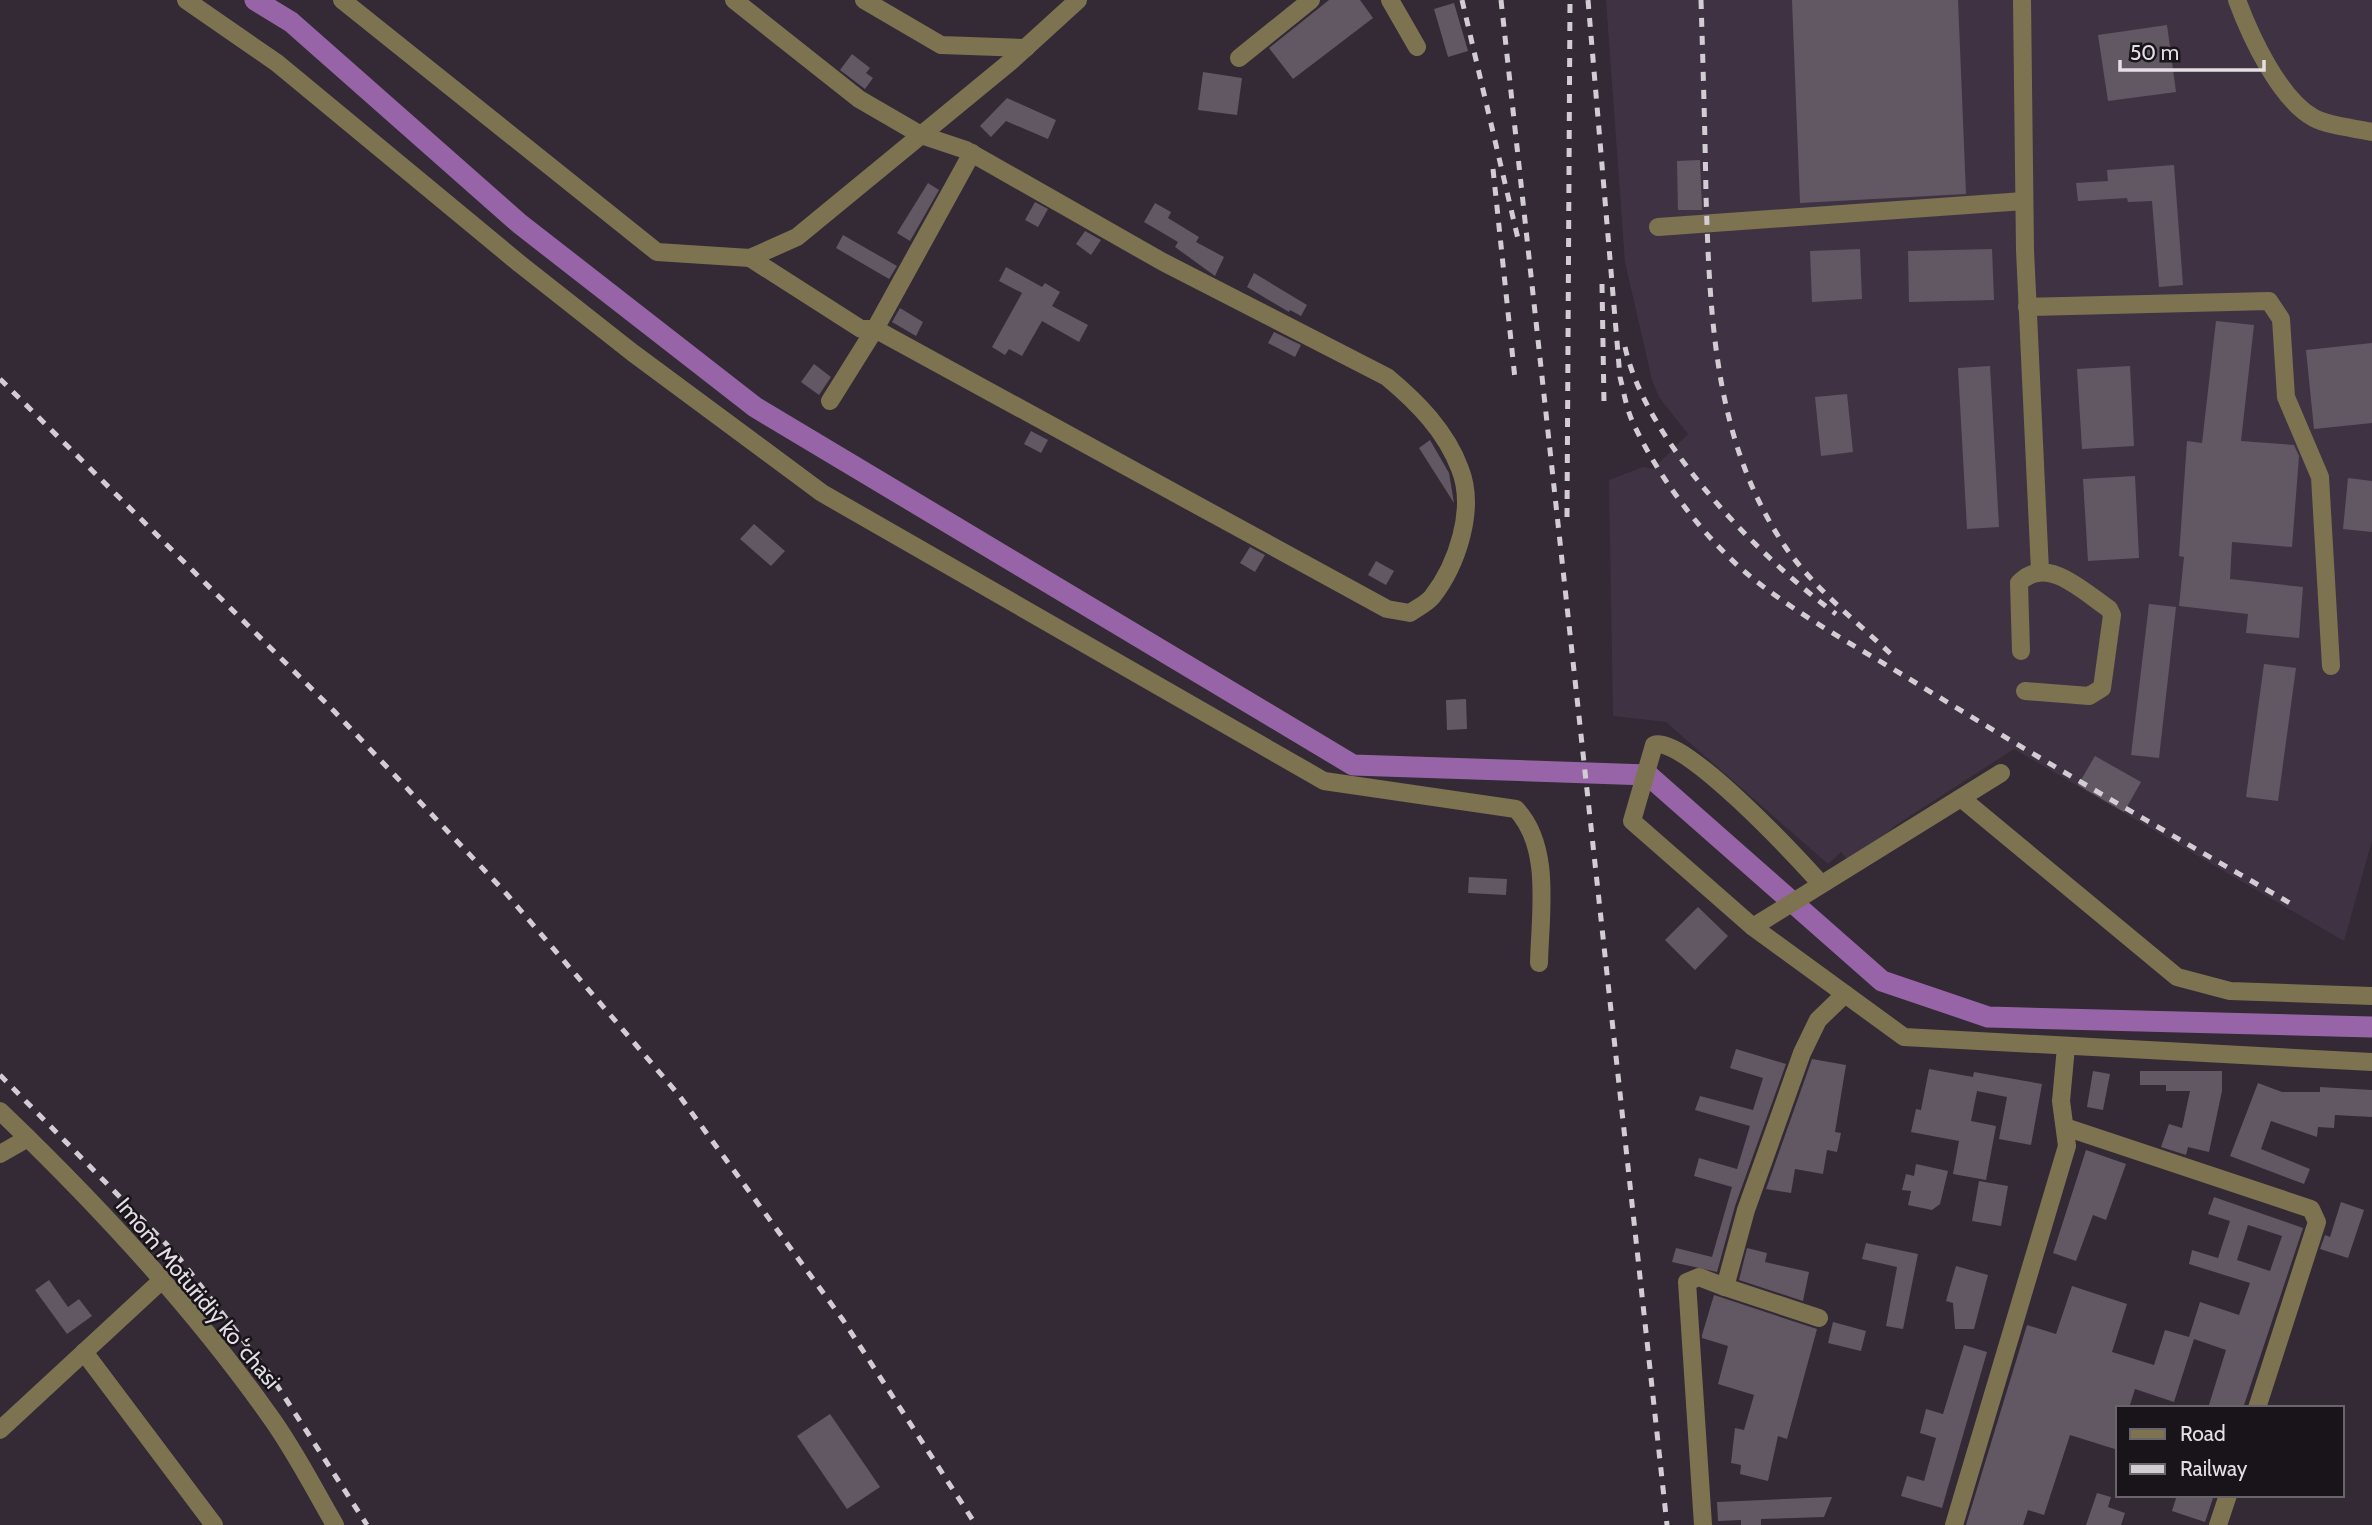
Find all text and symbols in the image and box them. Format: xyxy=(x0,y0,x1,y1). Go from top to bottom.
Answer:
scale bar xyxy=(2120,28,2264,72)
text: 50 m xyxy=(2130,40,2179,65)
street label: Imom Moturidiy koʻchasi xyxy=(110,1192,286,1394)
legend xyxy=(2116,1406,2344,1497)
text: Road xyxy=(2180,1421,2226,1446)
text: Railway xyxy=(2180,1456,2248,1481)

